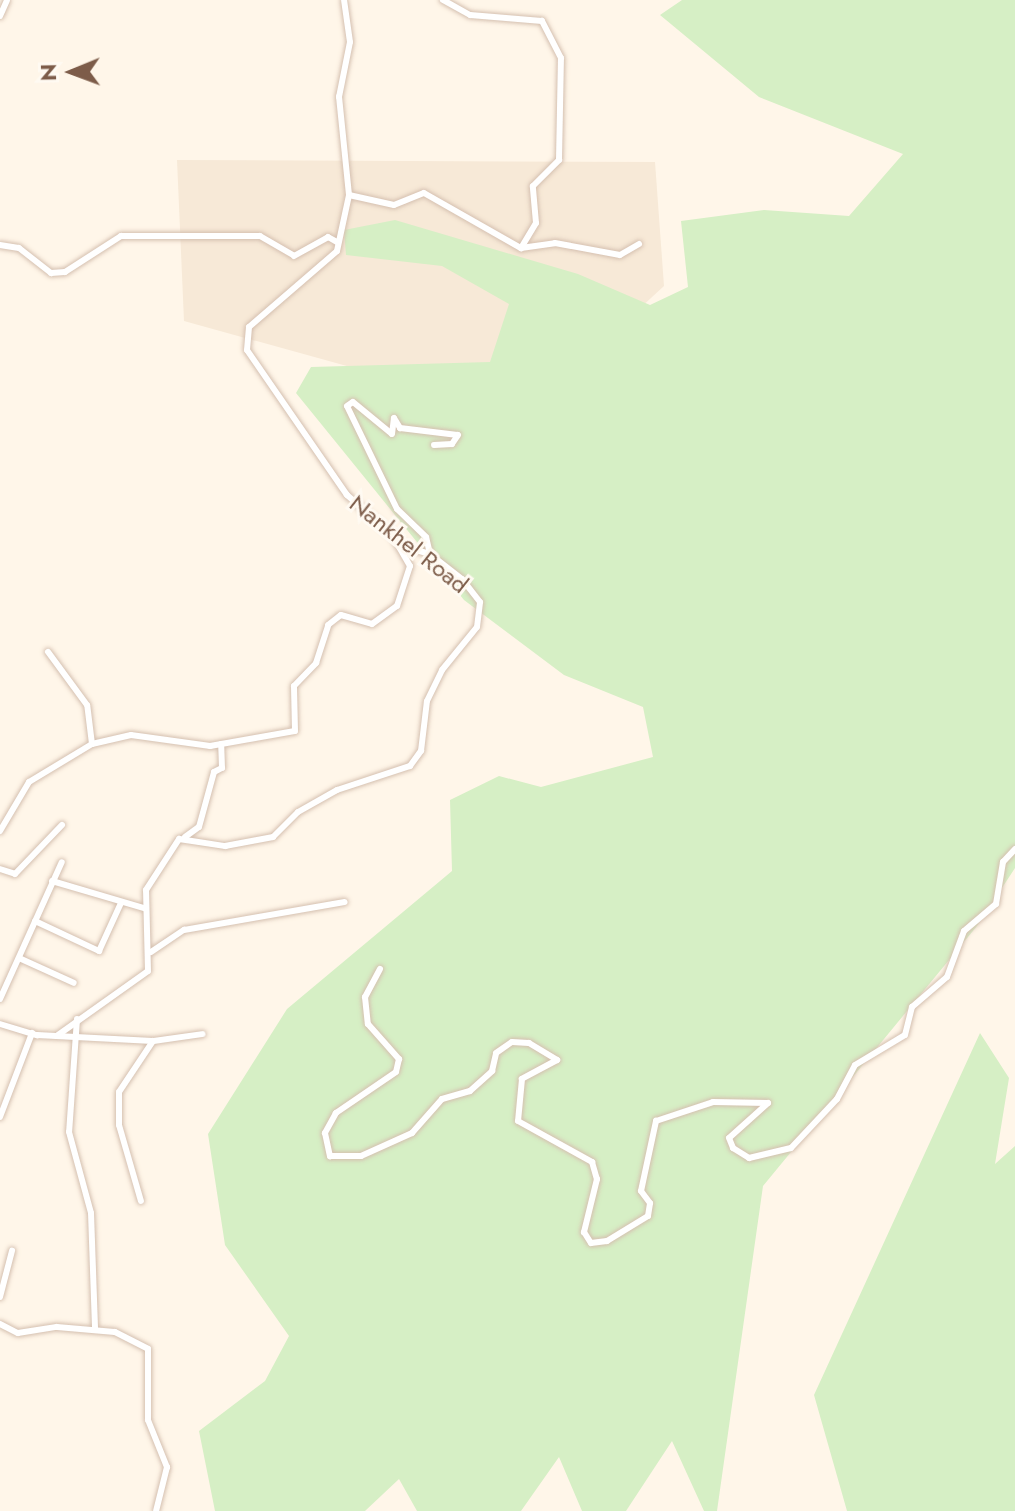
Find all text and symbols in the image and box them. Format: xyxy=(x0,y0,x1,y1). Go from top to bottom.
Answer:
north arrow xyxy=(32,32,112,112)
text: N xyxy=(32,63,64,81)
street label: Nankhel Road xyxy=(344,489,474,599)

